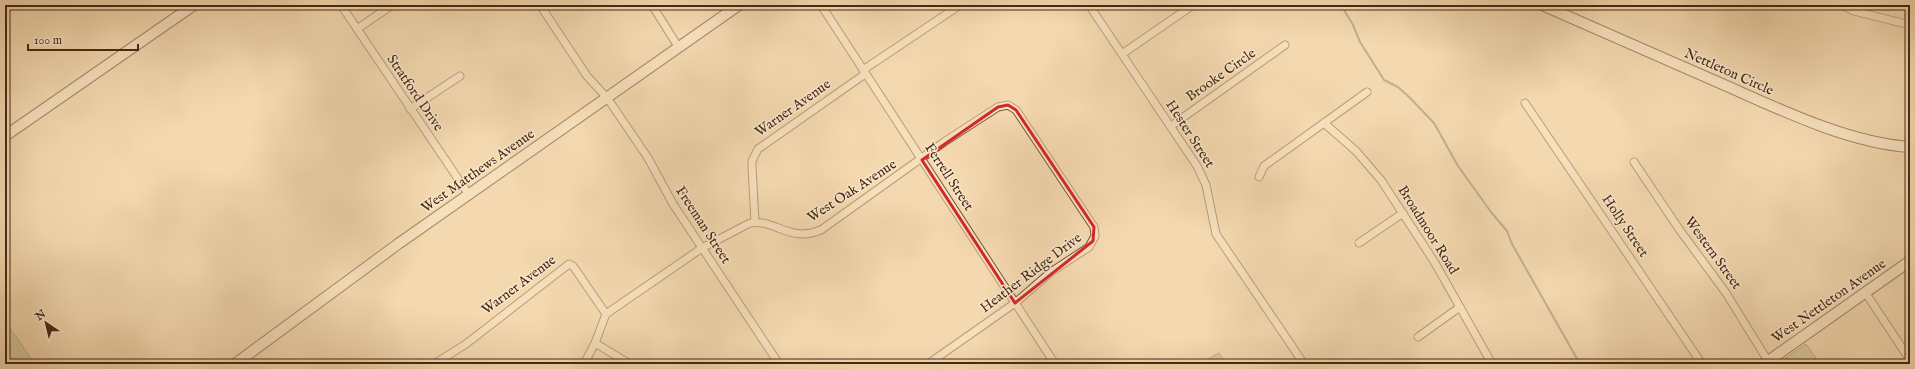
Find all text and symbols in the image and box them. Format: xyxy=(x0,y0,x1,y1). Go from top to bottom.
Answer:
scale bar xyxy=(28,26,138,52)
text: 100 m xyxy=(34,33,62,48)
street label: Brooke Circle xyxy=(1183,44,1260,106)
street label: Nettleton Circle xyxy=(1682,44,1777,100)
street label: Stratford Drive xyxy=(383,51,448,135)
street label: Warner Avenue xyxy=(752,75,835,141)
street label: Hester Street xyxy=(1161,97,1219,172)
street label: West Matthews Avenue xyxy=(418,125,539,217)
street label: Ferrell Street xyxy=(920,140,978,215)
street label: West Oak Avenue xyxy=(804,155,901,227)
street label: Broadmoor Road xyxy=(1394,182,1463,278)
street label: Freeman Street xyxy=(671,183,735,267)
street label: Holly Street xyxy=(1598,191,1653,261)
street label: Western Street xyxy=(1681,213,1746,293)
street label: Heather Ridge Drive xyxy=(977,229,1086,317)
street label: Warner Avenue xyxy=(478,251,560,319)
street label: West Nettleton Avenue xyxy=(1768,254,1890,347)
north arrow xyxy=(26,303,66,343)
text: N xyxy=(32,307,49,325)

